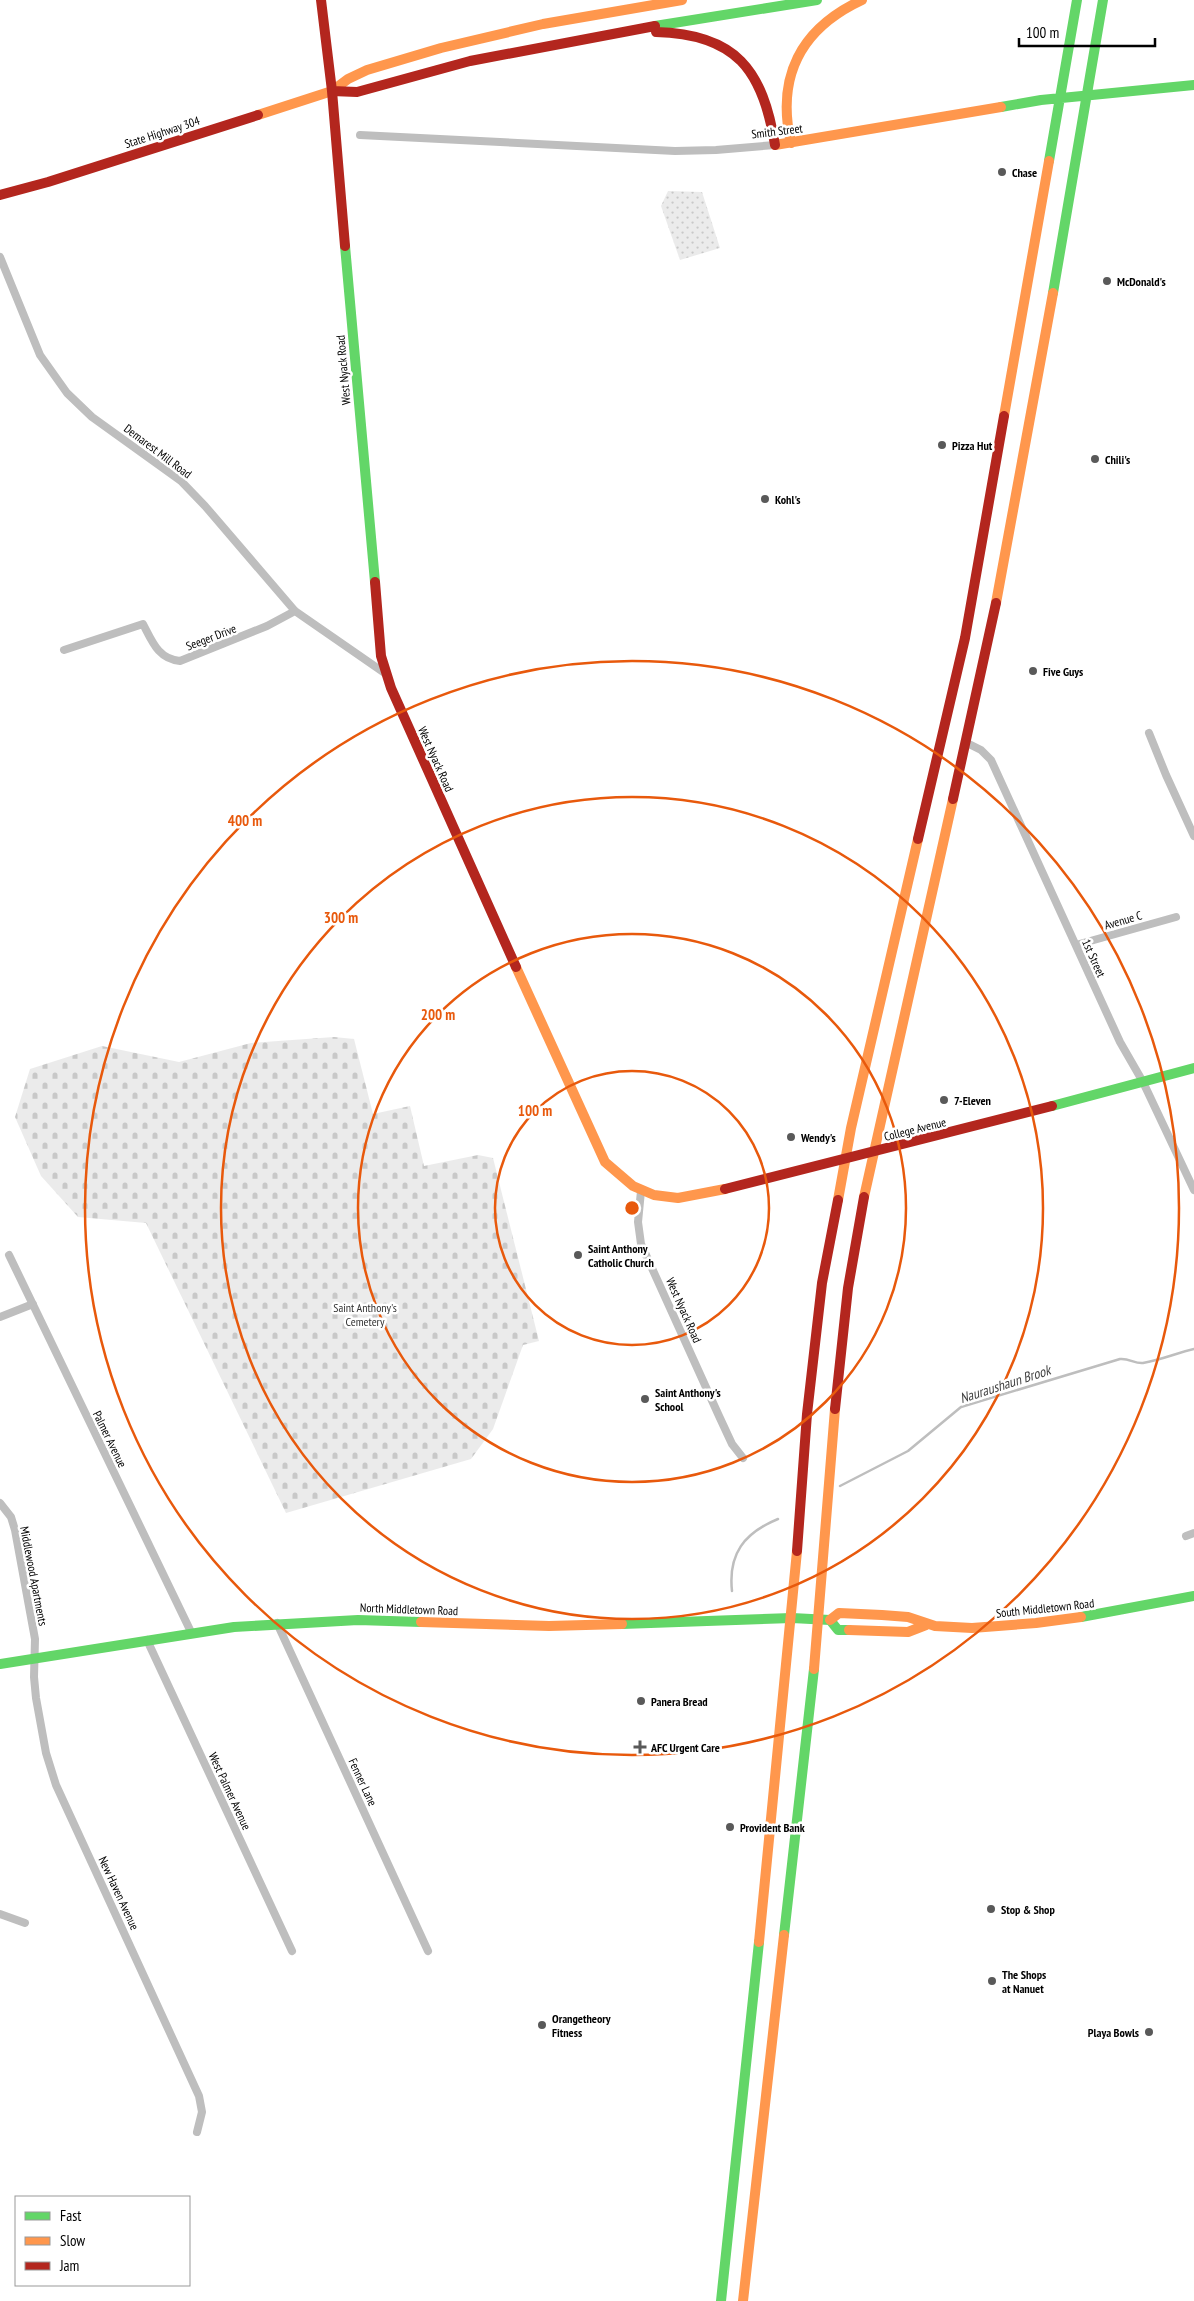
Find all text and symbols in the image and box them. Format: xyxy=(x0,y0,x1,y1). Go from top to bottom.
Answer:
scale bar xyxy=(1019,15,1155,47)
text: 100 m xyxy=(1026,23,1059,42)
street label: State Highway 304 xyxy=(122,113,202,151)
street label: Smith Street xyxy=(751,120,804,142)
place label: Chase xyxy=(1012,165,1037,180)
marker: Chase xyxy=(996,166,1008,178)
place label: McDonald's xyxy=(1117,274,1166,289)
marker: McDonald's xyxy=(1101,275,1113,287)
street label: West Nyack Road xyxy=(332,335,354,405)
street label: Demarest Mill Road xyxy=(121,421,195,481)
place label: Pizza Hut xyxy=(952,438,993,453)
marker: Pizza Hut xyxy=(936,439,948,451)
place label: Chili's xyxy=(1105,452,1130,467)
marker: Chili's xyxy=(1089,453,1101,465)
place label: Kohl's xyxy=(775,492,800,507)
marker: Kohl's xyxy=(759,493,771,505)
street label: Seeger Drive xyxy=(184,621,238,653)
place label: Five Guys xyxy=(1043,664,1083,679)
marker: Five Guys xyxy=(1027,665,1039,677)
street label: West Nyack Road xyxy=(415,724,457,794)
text: 400 m xyxy=(228,811,262,830)
street label: Avenue C xyxy=(1102,907,1144,933)
text: 300 m xyxy=(324,908,358,927)
street label: 1st Street xyxy=(1079,937,1109,980)
text: 200 m xyxy=(421,1005,455,1024)
place label: 7-Eleven xyxy=(954,1093,991,1108)
marker: 7-Eleven xyxy=(938,1094,950,1106)
text: 100 m xyxy=(518,1101,552,1120)
street label: College Avenue xyxy=(882,1114,948,1144)
place label: Wendy's xyxy=(800,1130,836,1145)
marker: Wendy's xyxy=(785,1131,797,1143)
centre of rings xyxy=(623,1199,641,1217)
place label: Saint Anthony Catholic Church xyxy=(588,1241,654,1270)
marker: Saint Anthony Catholic Church xyxy=(572,1249,584,1261)
street label: West Nyack Road xyxy=(663,1275,705,1345)
park label: Saint Anthony's Cemetery xyxy=(333,1300,397,1329)
water label: Nauraushaun Brook xyxy=(957,1360,1054,1407)
place label: Saint Anthony's School xyxy=(655,1385,721,1414)
marker: Saint Anthony's School xyxy=(639,1393,651,1405)
street label: Palmer Avenue xyxy=(90,1408,130,1470)
street label: Middlewood Apartments xyxy=(17,1525,51,1627)
street label: South Middletown Road xyxy=(995,1595,1095,1621)
street label: North Middletown Road xyxy=(360,1600,458,1618)
place label: Panera Bread xyxy=(651,1694,708,1709)
marker: Panera Bread xyxy=(635,1695,647,1707)
marker: AFC Urgent Care xyxy=(633,1740,647,1754)
place label: AFC Urgent Care xyxy=(650,1740,720,1755)
street label: West Palmer Avenue xyxy=(205,1750,255,1832)
street label: Fenner Lane xyxy=(345,1756,381,1808)
place label: Provident Bank xyxy=(740,1820,805,1835)
marker: Provident Bank xyxy=(724,1821,736,1833)
street label: New Haven Avenue xyxy=(95,1854,143,1932)
place label: Stop & Shop xyxy=(1001,1902,1055,1917)
marker: Stop & Shop xyxy=(985,1903,997,1915)
place label: The Shops at Nanuet xyxy=(1002,1967,1046,1996)
marker: The Shops at Nanuet xyxy=(986,1975,998,1987)
place label: Orangetheory Fitness xyxy=(552,2011,611,2040)
marker: Orangetheory Fitness xyxy=(536,2019,548,2031)
place label: Playa Bowls xyxy=(1088,2025,1139,2040)
marker: Playa Bowls xyxy=(1143,2026,1155,2038)
legend xyxy=(15,2196,190,2286)
text: Fast xyxy=(60,2206,81,2225)
text: Slow xyxy=(60,2231,85,2250)
text: Jam xyxy=(59,2256,79,2275)

